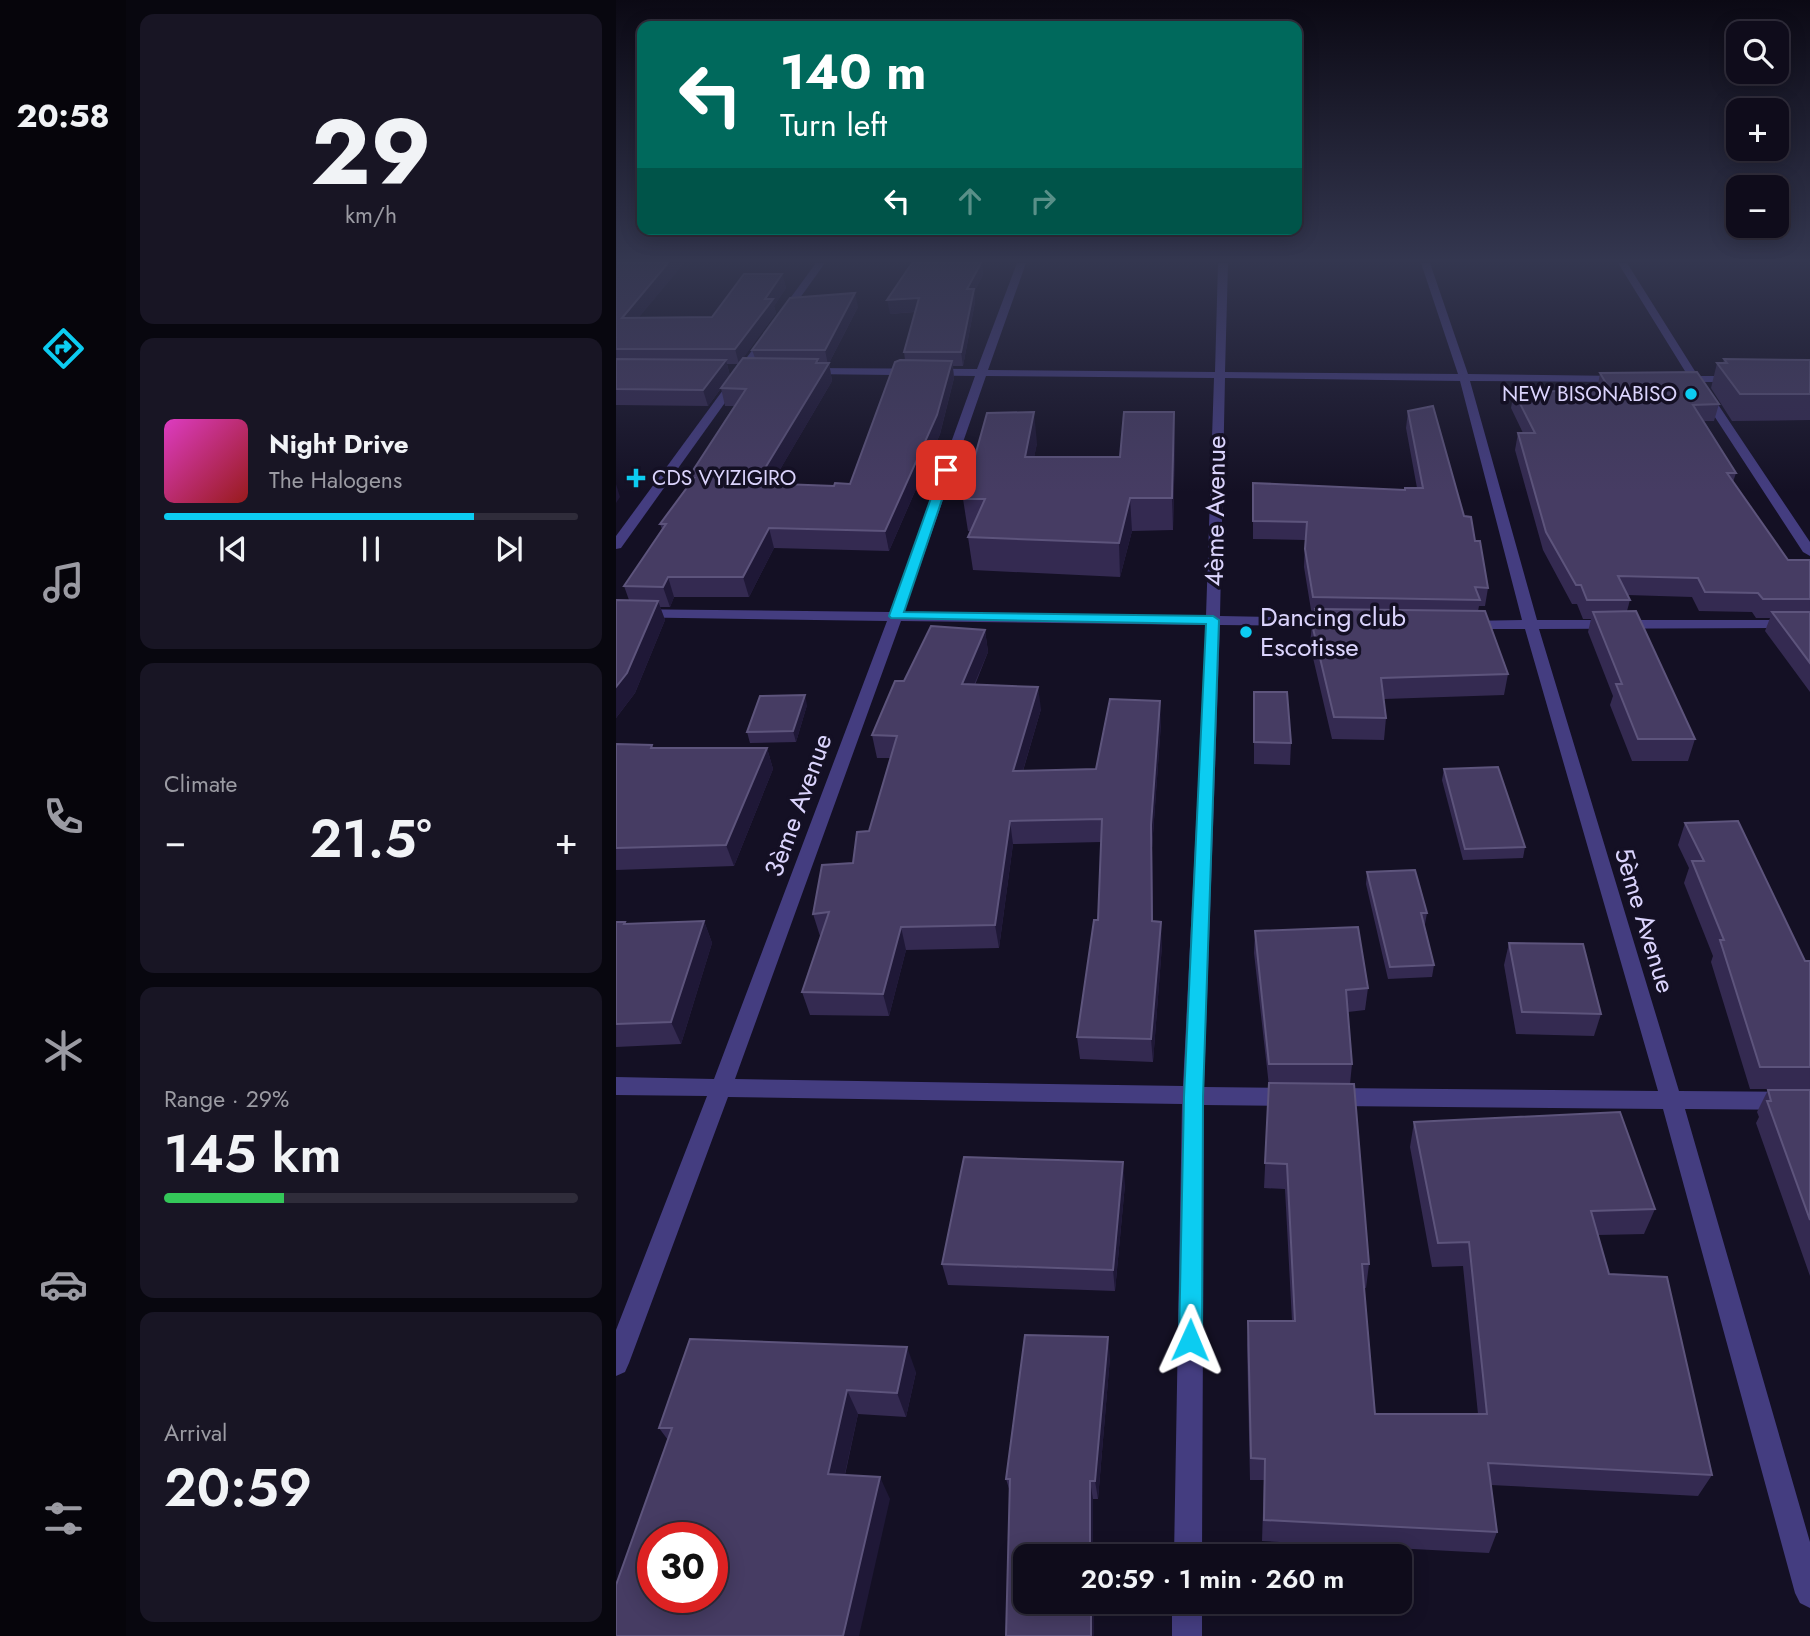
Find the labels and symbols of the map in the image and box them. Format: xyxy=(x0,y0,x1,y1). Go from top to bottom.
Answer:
place label: NEW BISONABISO xyxy=(1502,379,1677,409)
marker: NEW BISONABISO xyxy=(1683,386,1699,402)
street label: 4ème Avenue xyxy=(1195,435,1235,587)
pin xyxy=(916,440,976,500)
place label: CDS VYIZIGIRO xyxy=(652,463,796,493)
marker: CDS VYIZIGIRO xyxy=(626,468,646,488)
place label: Dancing club Escotisse xyxy=(1260,598,1406,666)
marker: Dancing club Escotisse xyxy=(1238,624,1254,640)
street label: 3ème Avenue xyxy=(754,728,842,882)
street label: 5ème Avenue xyxy=(1605,842,1685,998)
position arrow xyxy=(1153,1303,1227,1377)
speed limit sign: 30 xyxy=(637,1522,728,1613)

